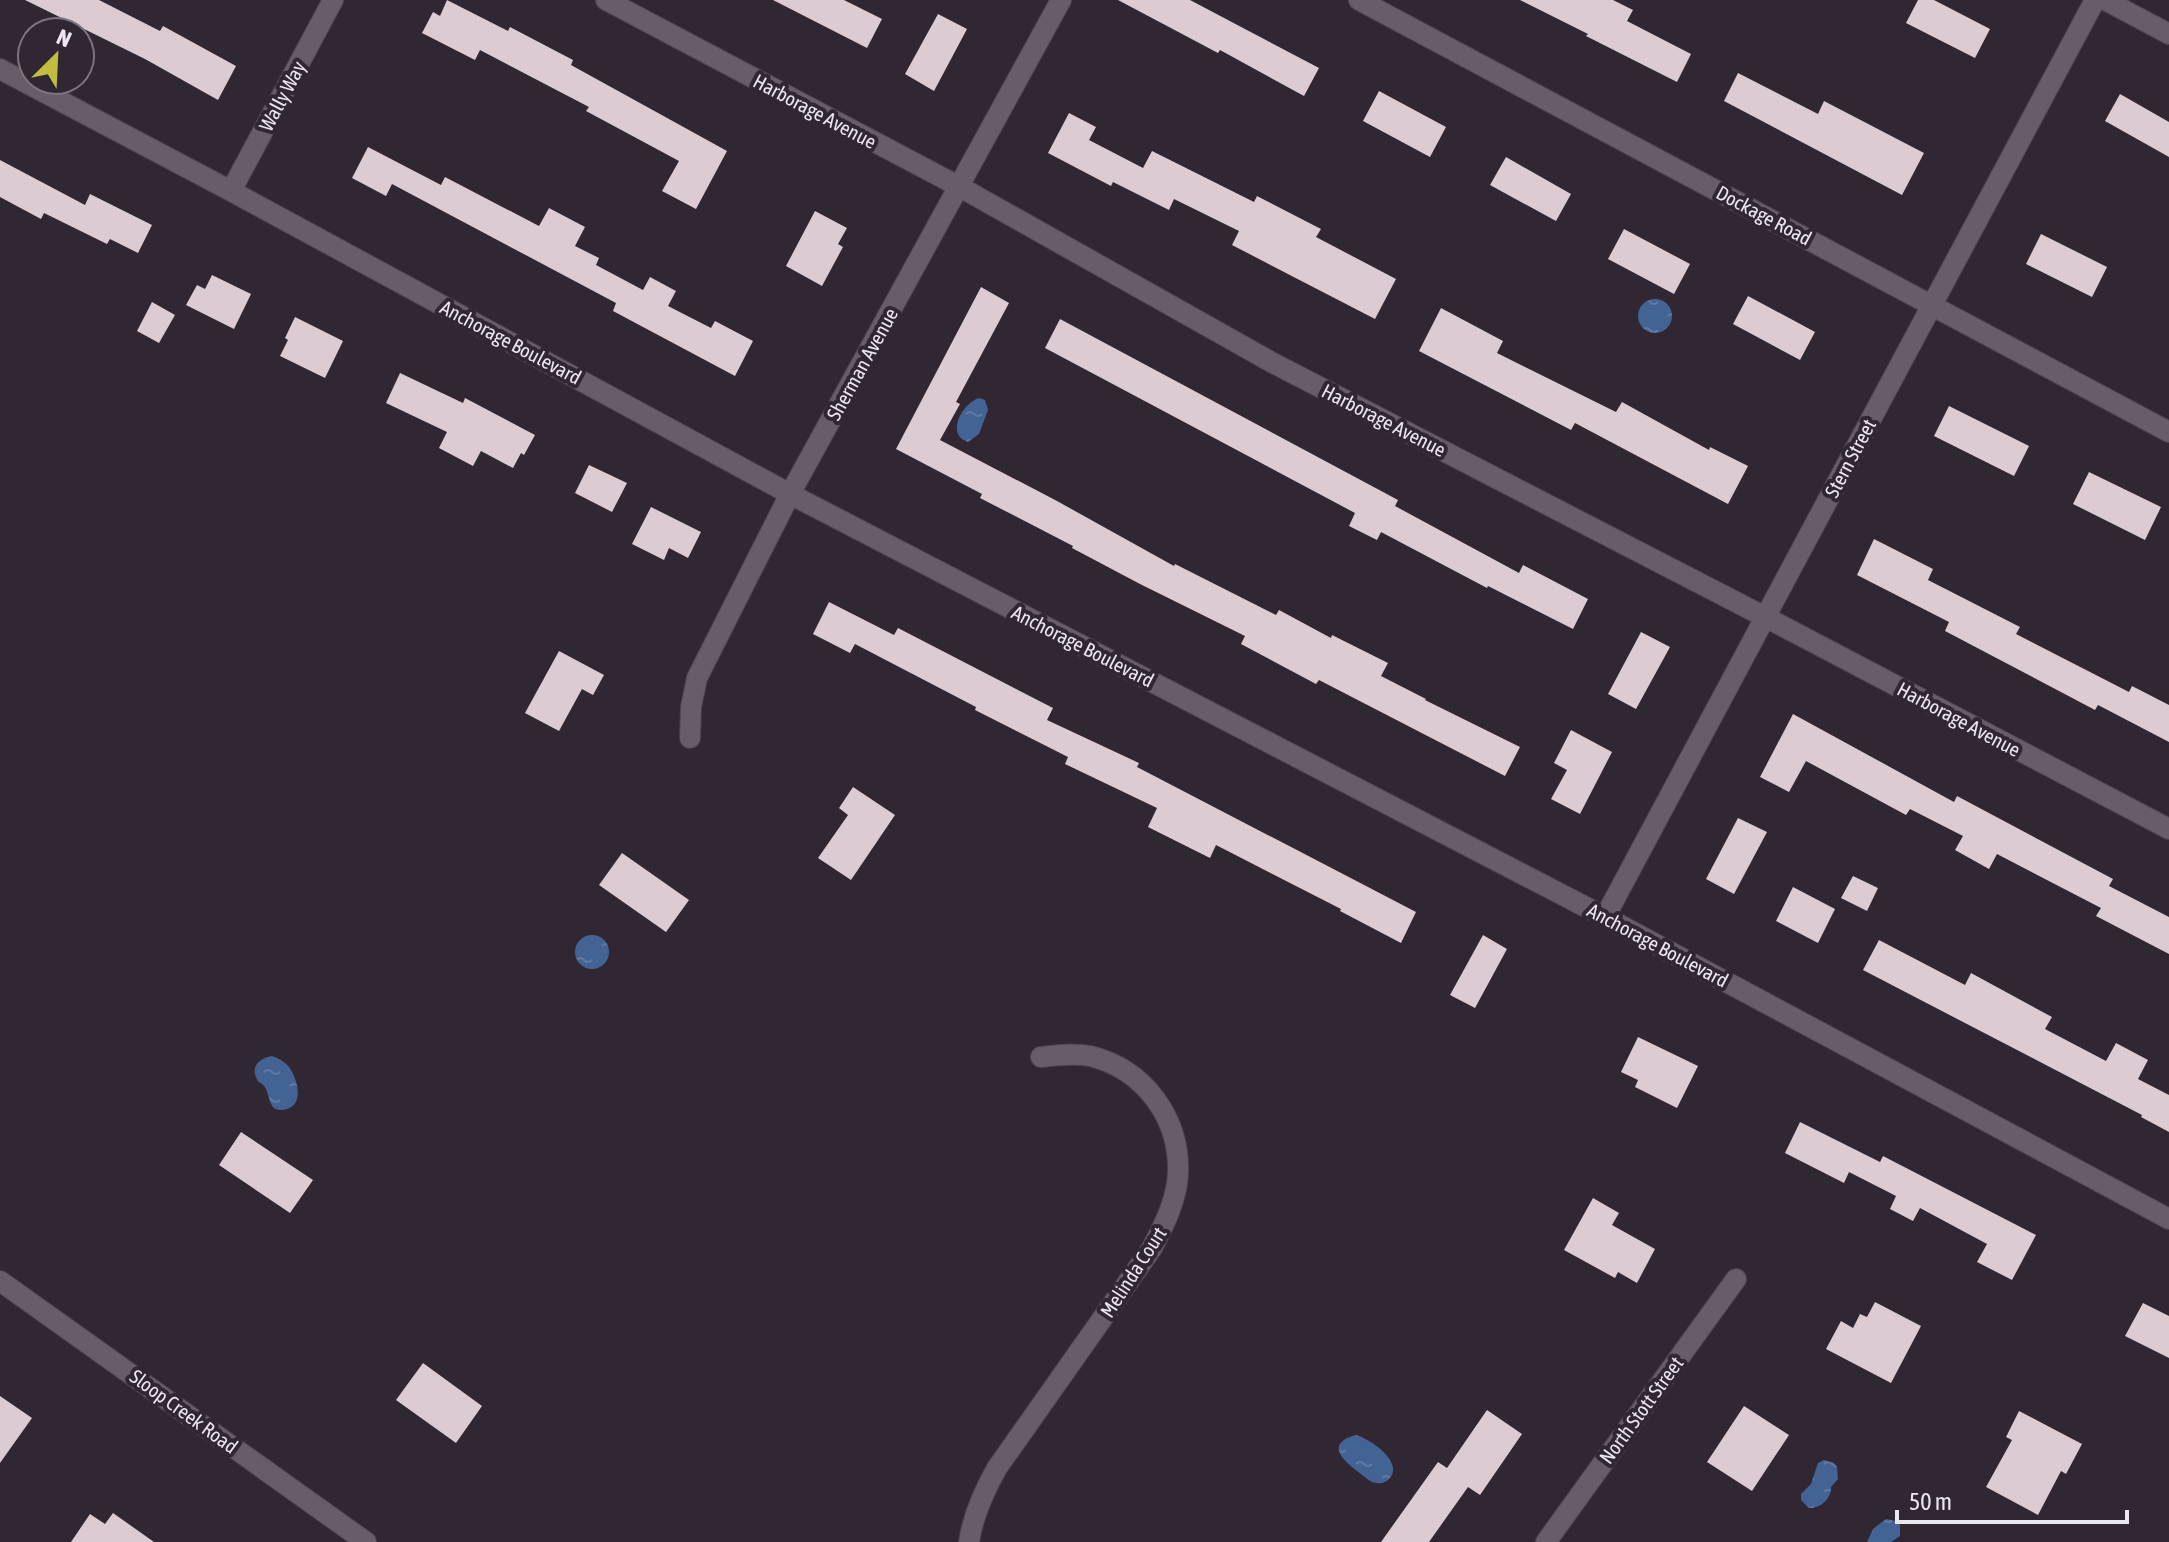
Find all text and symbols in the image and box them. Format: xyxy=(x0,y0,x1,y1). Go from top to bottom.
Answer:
north arrow xyxy=(16,16,96,96)
text: N xyxy=(53,23,75,52)
street label: Wally Way xyxy=(254,57,310,135)
street label: Harborage Avenue xyxy=(750,69,880,153)
street label: Dockage Road xyxy=(1713,180,1815,250)
street label: Anchorage Boulevard xyxy=(437,295,585,389)
street label: Sherman Avenue xyxy=(822,304,902,424)
street label: Harborage Avenue xyxy=(1318,379,1450,461)
street label: Stern Street xyxy=(1820,415,1880,501)
street label: Anchorage Boulevard xyxy=(1008,600,1158,692)
street label: Harborage Avenue xyxy=(1894,677,2024,761)
street label: Anchorage Boulevard xyxy=(1584,898,1732,992)
street label: Melinda Court xyxy=(1095,1222,1171,1322)
street label: North Stott Street xyxy=(1594,1352,1688,1468)
street label: Sloop Creek Road xyxy=(126,1364,242,1458)
scale bar xyxy=(1897,1474,2127,1524)
text: 50 m xyxy=(1909,1488,1952,1515)

